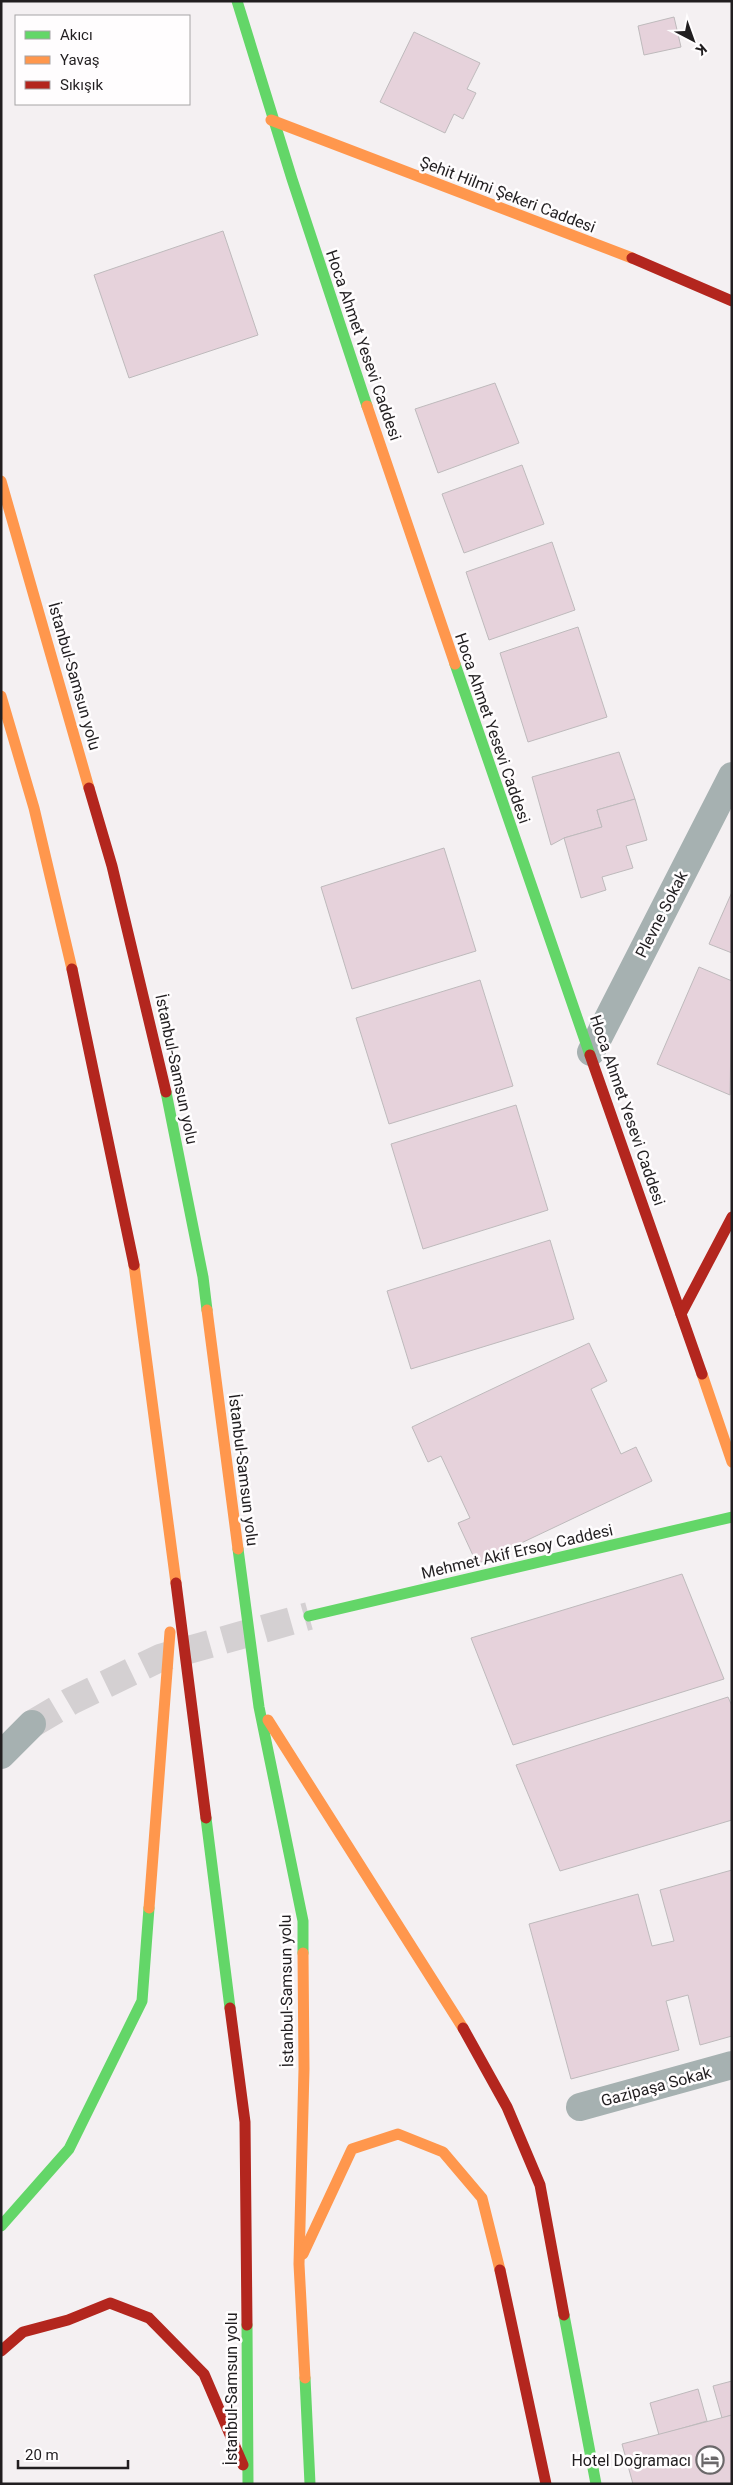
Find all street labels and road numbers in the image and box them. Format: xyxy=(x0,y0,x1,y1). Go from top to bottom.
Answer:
street label: Şehit Hilmi Şekeri Caddesi xyxy=(417,152,598,237)
street label: Hoca Ahmet Yesevi Caddesi xyxy=(322,247,405,443)
street label: İstanbul-Samsun yolu xyxy=(44,600,105,752)
street label: Hoca Ahmet Yesevi Caddesi xyxy=(451,630,534,826)
street label: Plevne Sokak xyxy=(631,867,692,961)
street label: İstanbul-Samsun yolu xyxy=(151,992,202,1146)
street label: Hoca Ahmet Yesevi Caddesi xyxy=(586,1012,669,1208)
street label: İstanbul-Samsun yolu xyxy=(225,1393,262,1547)
street label: Mehmet Akif Ersoy Caddesi xyxy=(419,1520,615,1583)
street label: İstanbul-Samsun yolu xyxy=(276,1914,297,2068)
street label: Gazipaşa Sokak xyxy=(599,2062,714,2110)
street label: İstanbul-Samsun yolu xyxy=(222,2313,241,2465)

